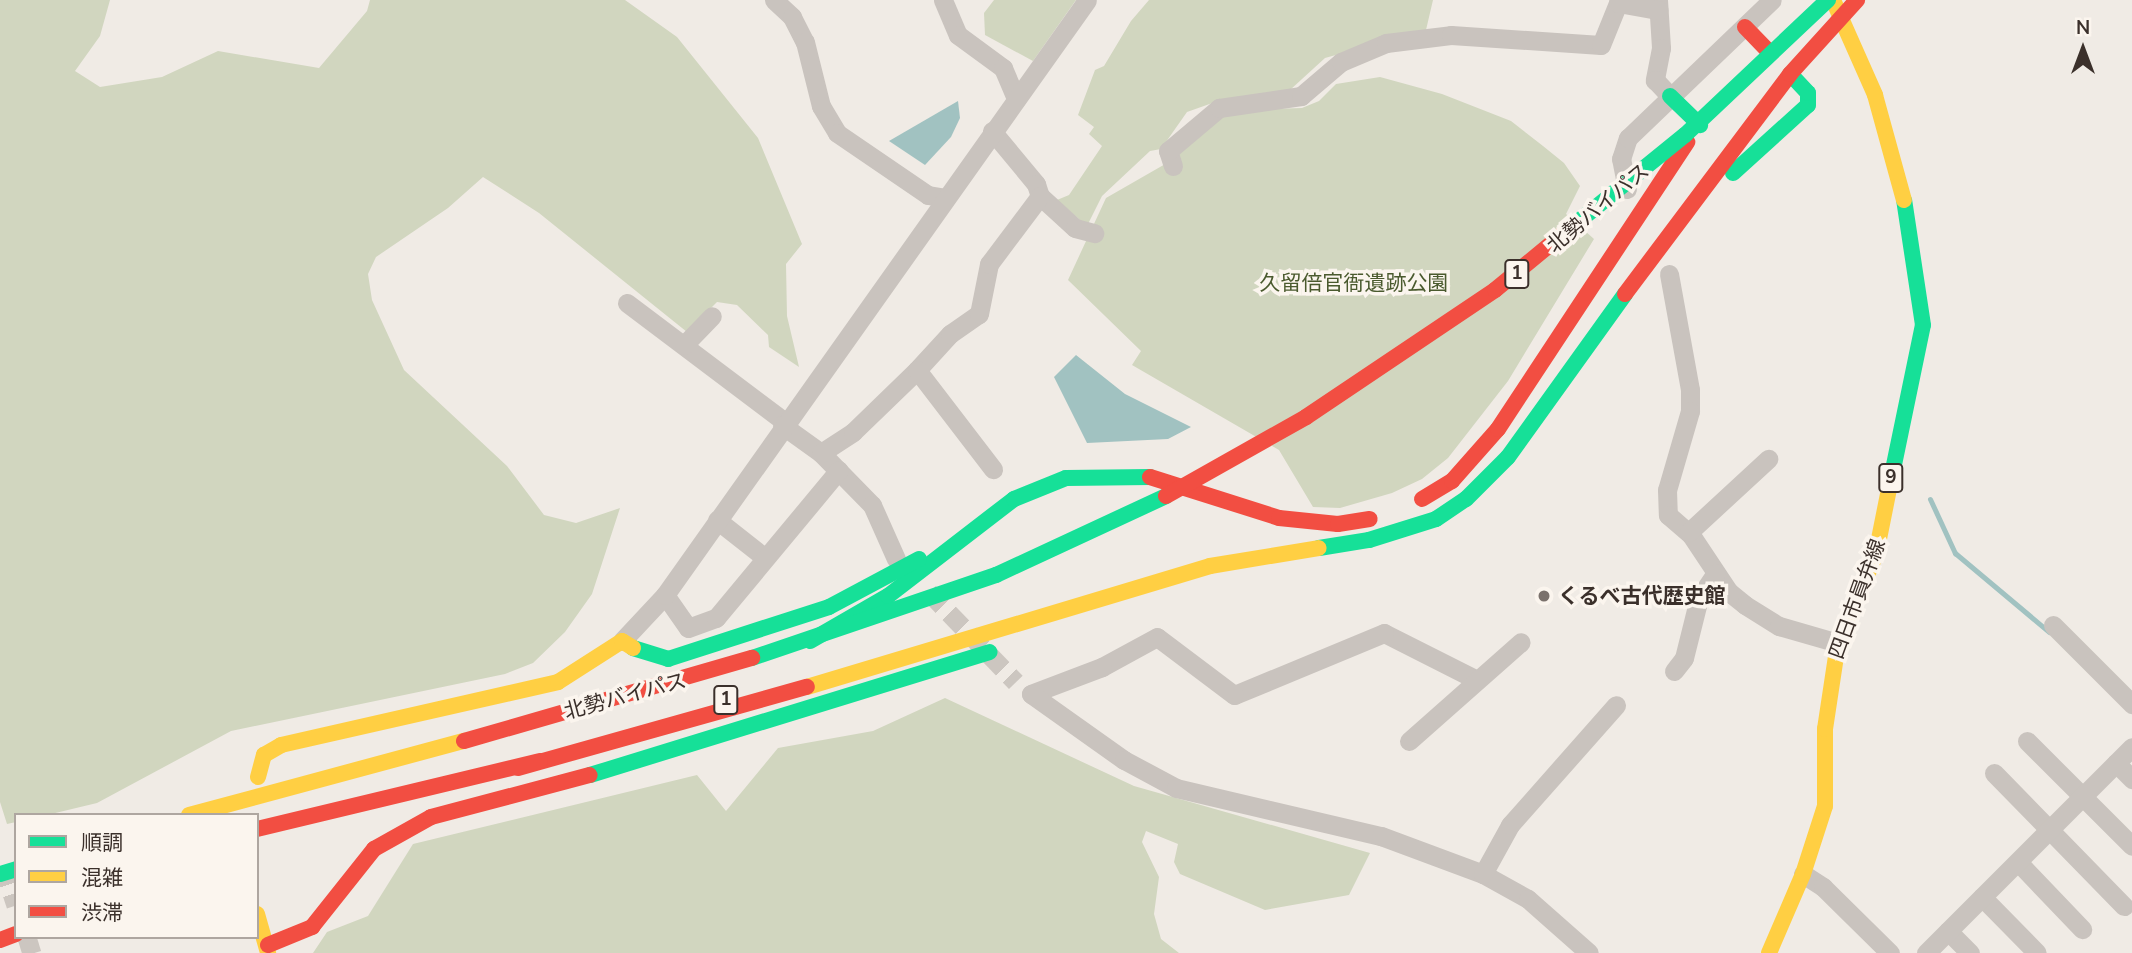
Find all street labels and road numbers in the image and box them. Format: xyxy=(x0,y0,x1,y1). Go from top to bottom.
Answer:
street label: 北勢バイパス xyxy=(1542,158,1654,258)
road number: 1 xyxy=(1503,258,1531,290)
road number: 9 xyxy=(1877,463,1905,494)
street label: 四日市員弁線 xyxy=(1824,535,1890,663)
street label: 北勢バイパス xyxy=(561,668,689,724)
road number: 1 xyxy=(712,684,740,716)

